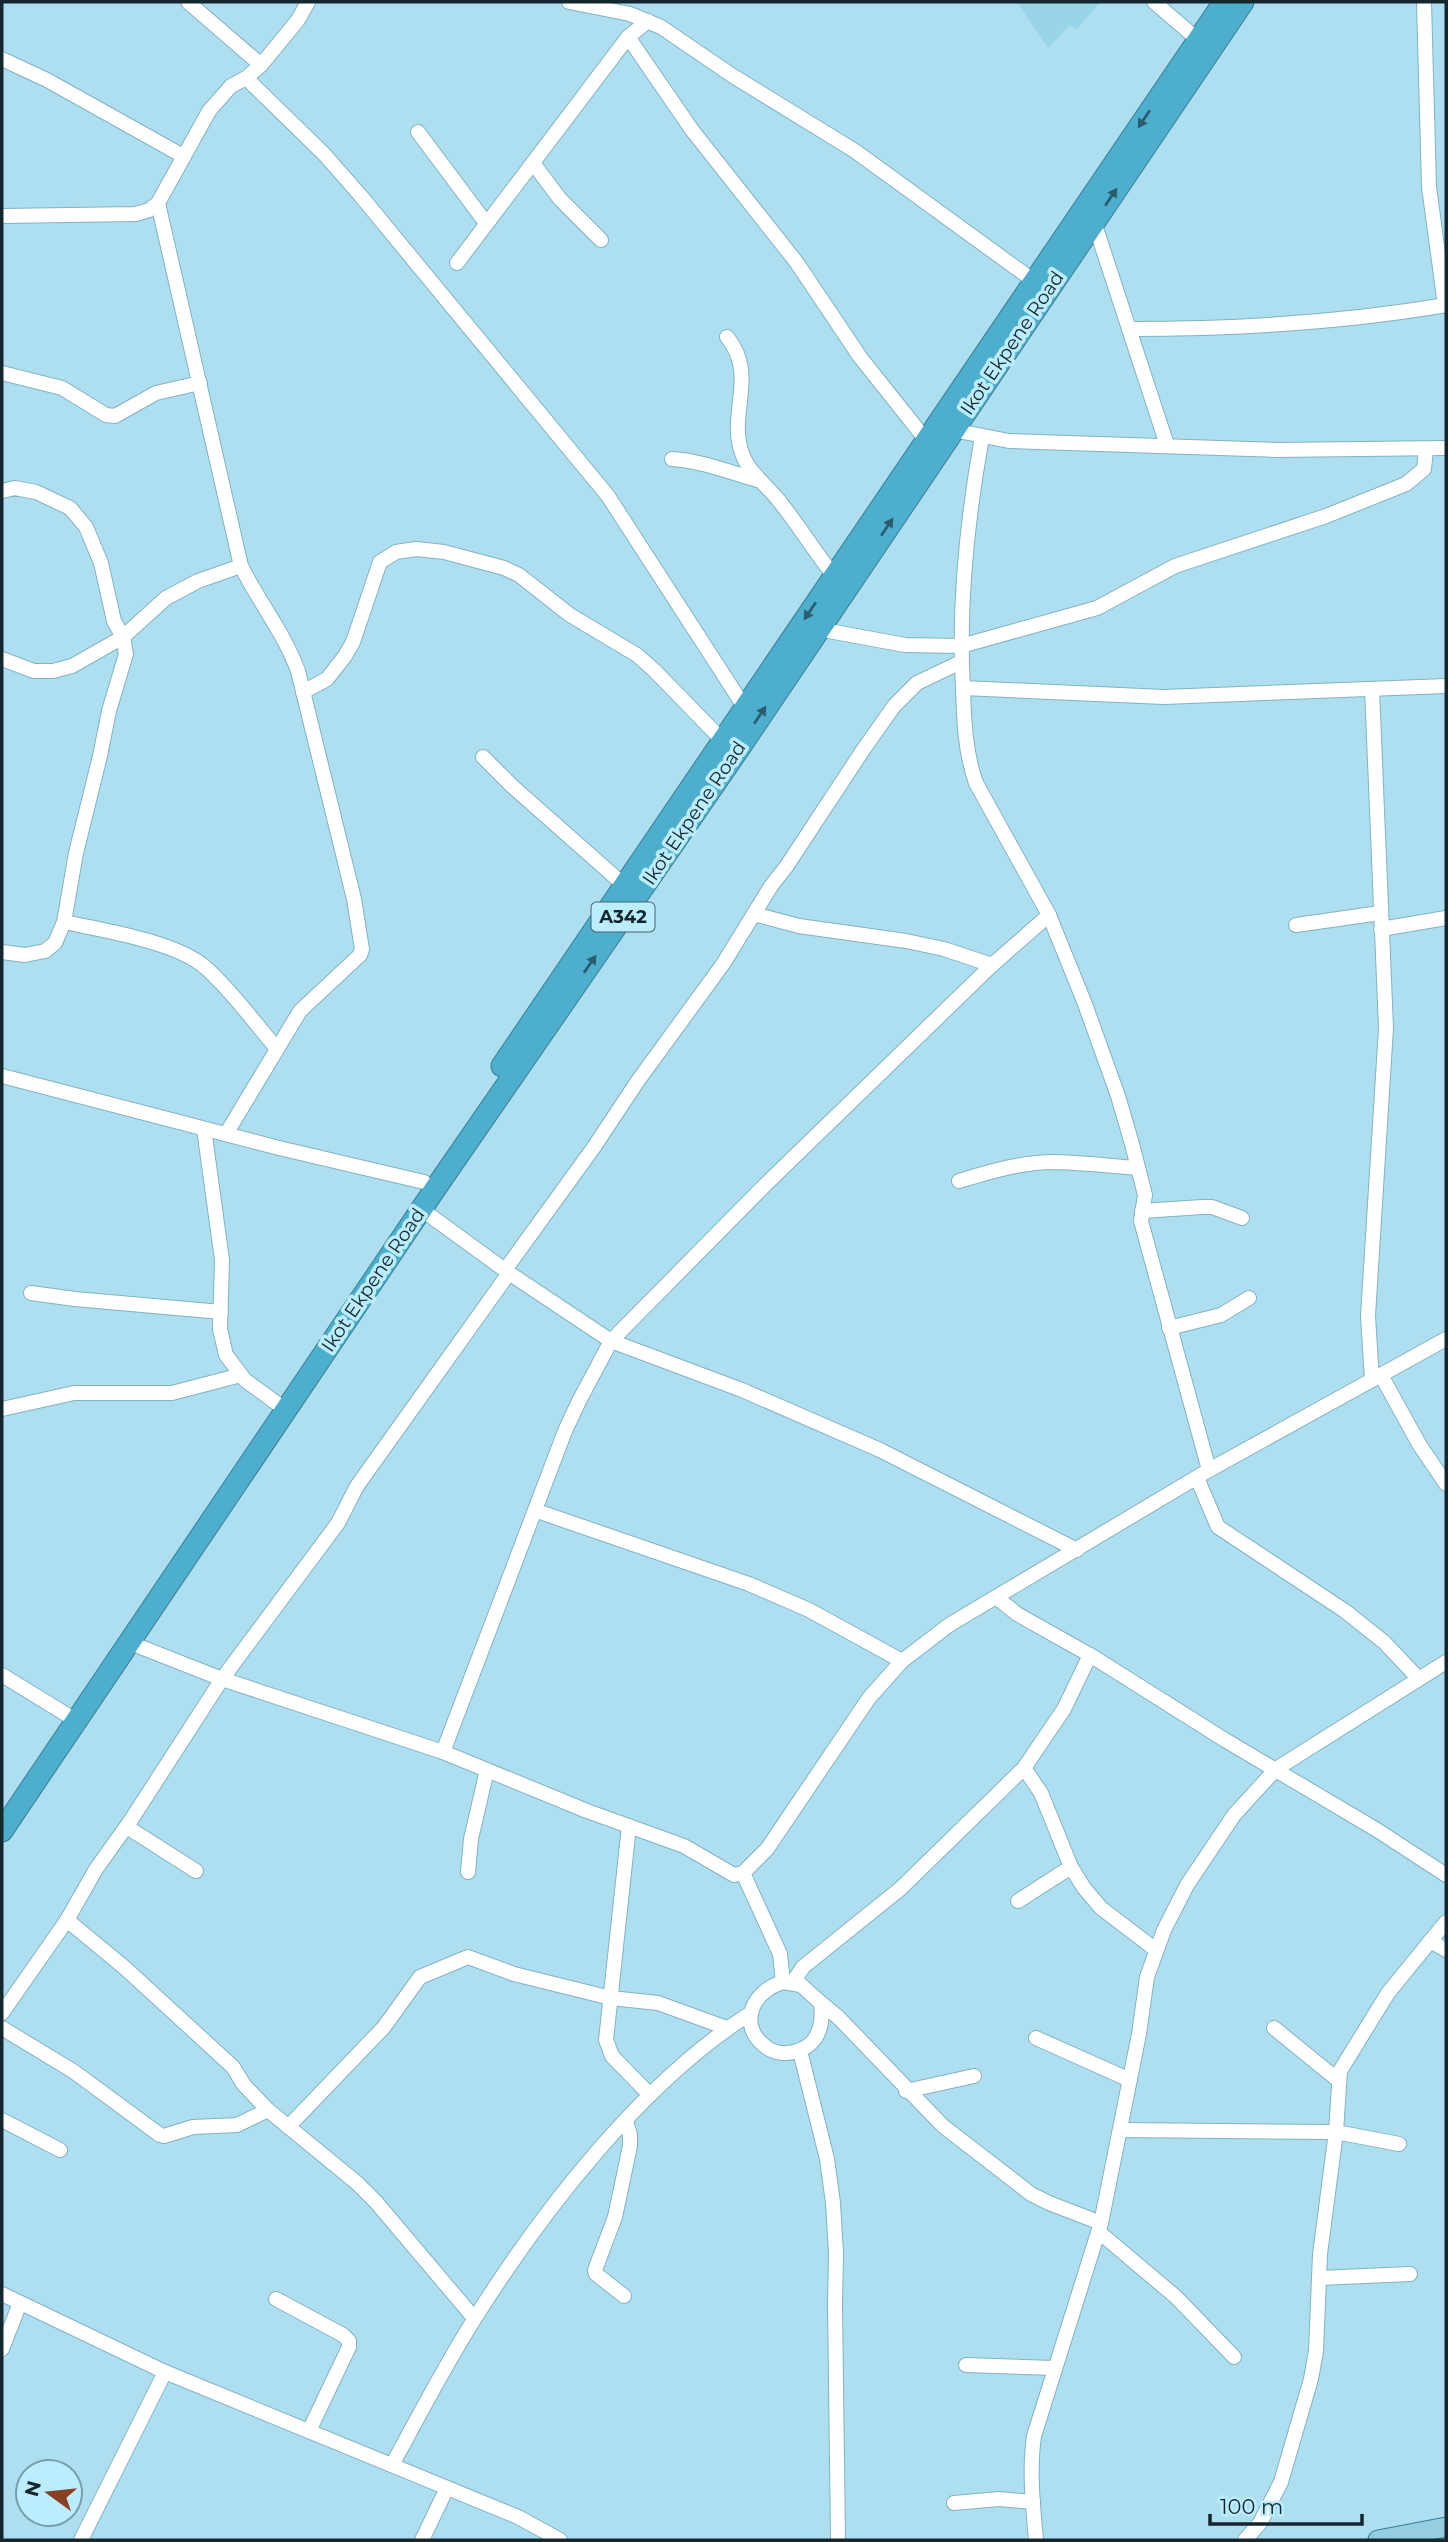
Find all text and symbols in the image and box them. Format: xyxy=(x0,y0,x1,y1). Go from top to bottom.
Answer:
one-way arrow xyxy=(1138,109,1151,129)
one-way arrow xyxy=(1105,187,1118,206)
street label: Ikot Ekpene Road xyxy=(955,267,1069,419)
one-way arrow xyxy=(880,517,893,536)
one-way arrow xyxy=(803,602,817,620)
one-way arrow xyxy=(753,706,766,725)
street label: Ikot Ekpene Road xyxy=(637,737,751,889)
road number: A342 xyxy=(592,902,654,932)
one-way arrow xyxy=(583,955,597,973)
street label: Ikot Ekpene Road xyxy=(316,1204,430,1356)
north arrow xyxy=(14,2458,84,2528)
text: N xyxy=(20,2478,46,2499)
scale bar xyxy=(1210,2482,1362,2526)
text: 100 m xyxy=(1220,2494,1283,2519)

